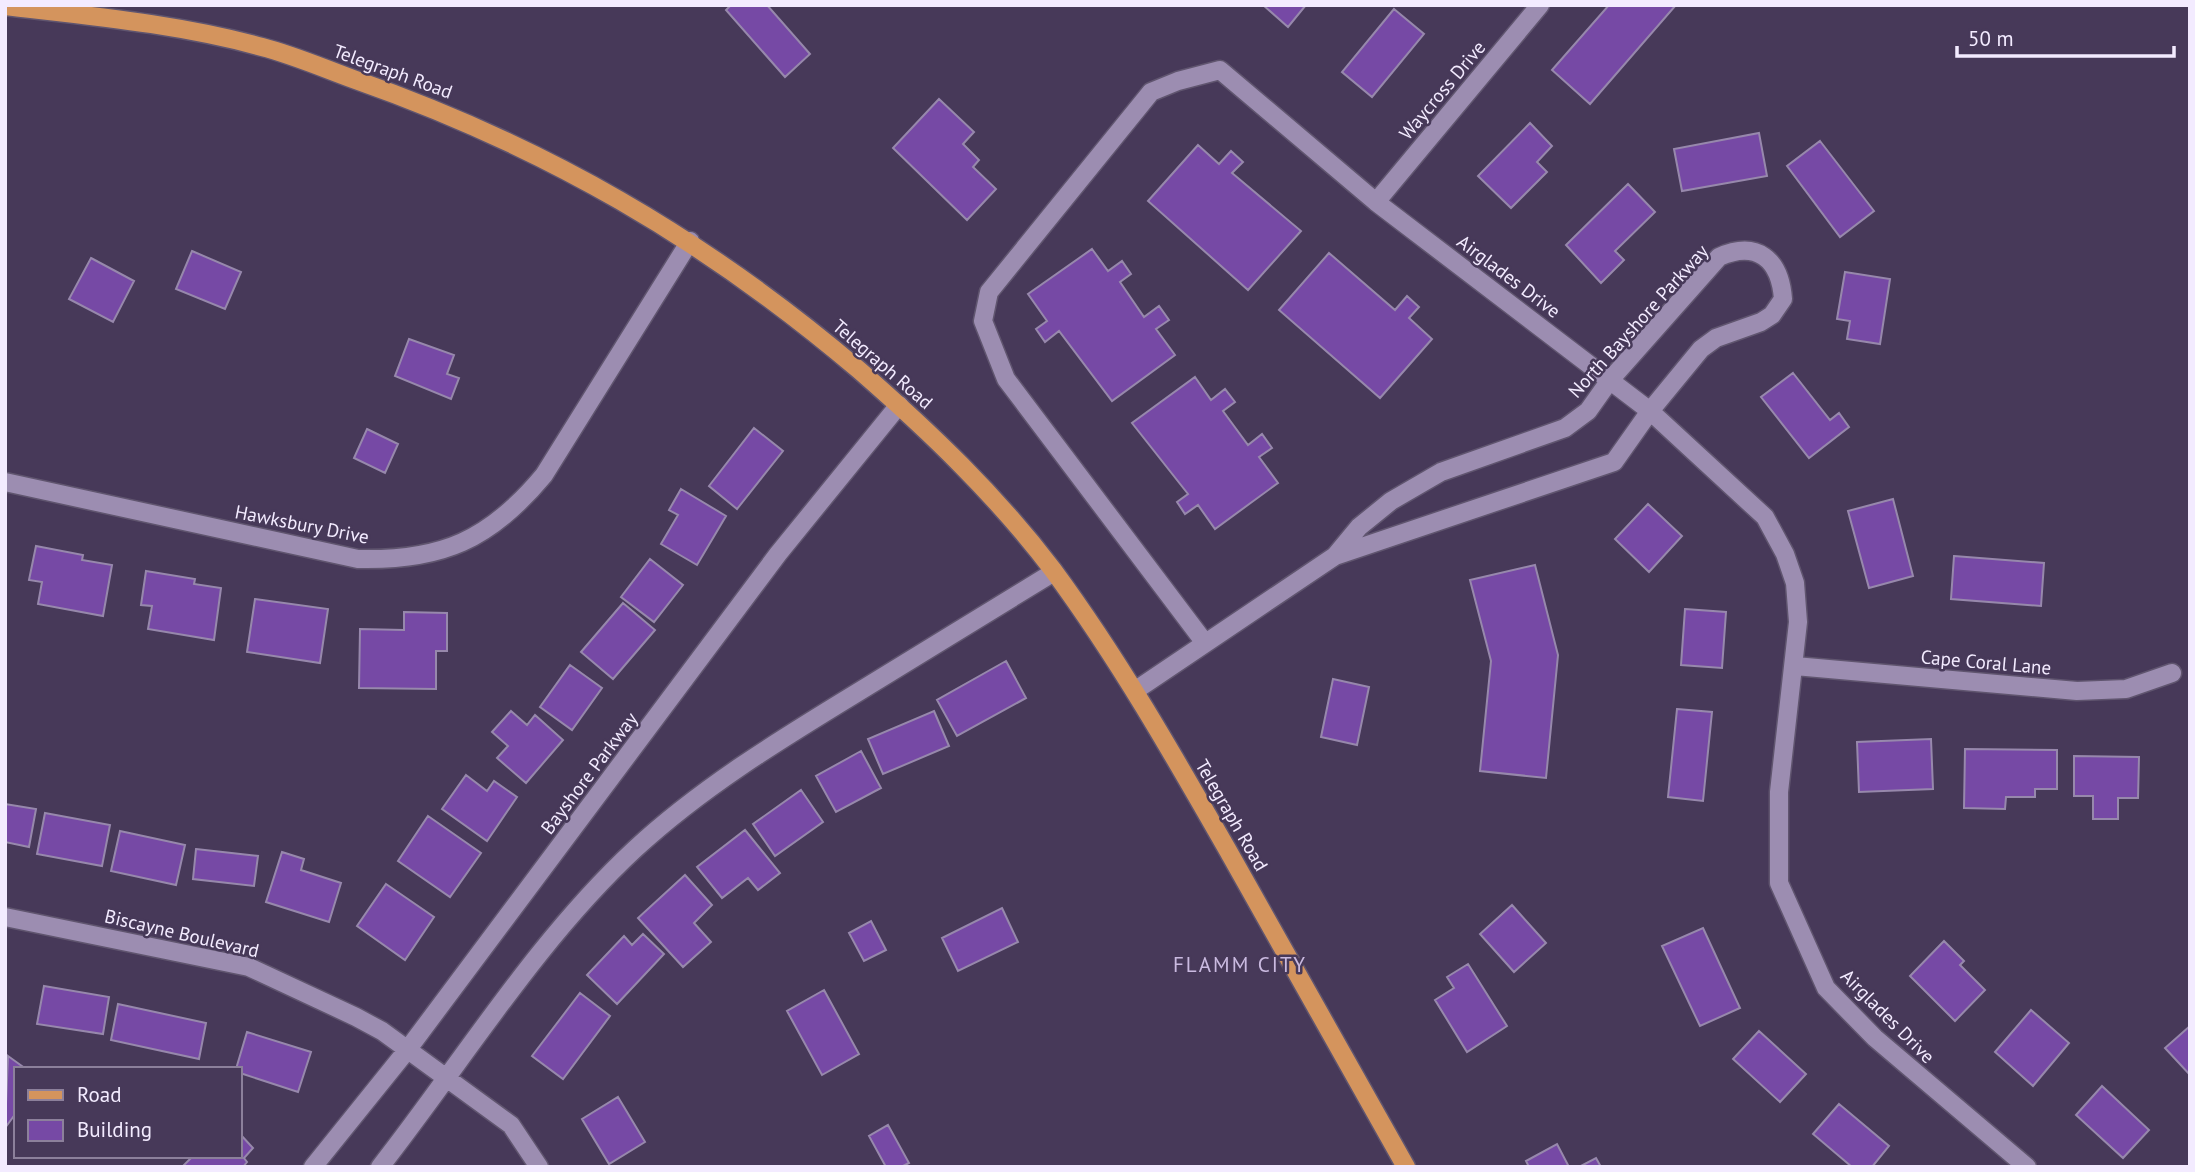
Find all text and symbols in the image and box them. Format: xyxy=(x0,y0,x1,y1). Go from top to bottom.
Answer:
scale bar xyxy=(1957,14,2174,58)
text: 50 m xyxy=(1968,25,2014,52)
street label: Waycross Drive xyxy=(1394,36,1490,144)
street label: Telegraph Road xyxy=(330,38,456,104)
street label: Airglades Drive xyxy=(1453,229,1565,323)
street label: North Bayshore Parkway xyxy=(1563,239,1713,403)
street label: Telegraph Road xyxy=(828,314,938,414)
street label: Hawksbury Drive xyxy=(233,499,371,549)
street label: Cape Coral Lane xyxy=(1920,644,2052,680)
street label: Bayshore Parkway xyxy=(535,707,643,839)
street label: Telegraph Road xyxy=(1190,755,1274,875)
street label: Biscayne Boulevard xyxy=(102,904,262,962)
district label: FLAMM CITY xyxy=(1173,951,1307,978)
street label: Airglades Drive xyxy=(1836,964,1940,1068)
legend xyxy=(14,1067,242,1158)
text: Road xyxy=(77,1081,121,1108)
text: Building xyxy=(77,1116,152,1143)

